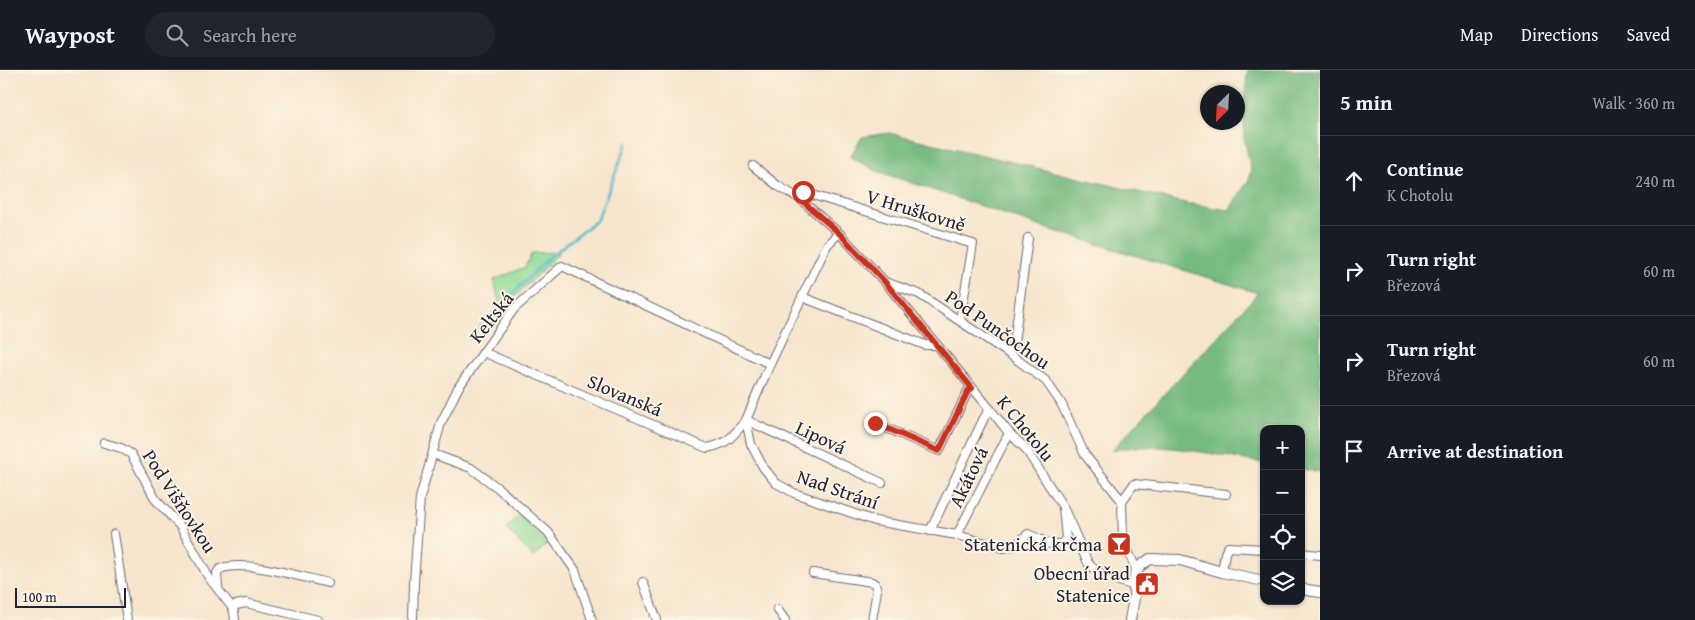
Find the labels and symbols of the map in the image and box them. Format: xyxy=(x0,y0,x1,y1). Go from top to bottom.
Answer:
north arrow xyxy=(1200,85,1245,130)
route start xyxy=(792,181,815,204)
street label: V Hruškovně xyxy=(863,182,969,238)
street label: Pod Punčochou xyxy=(940,282,1057,376)
street label: Keltská xyxy=(462,285,520,349)
street label: Slovanská xyxy=(583,367,667,423)
street label: K Chotolu xyxy=(991,389,1062,468)
route end xyxy=(864,412,887,435)
street label: Lipová xyxy=(791,413,851,461)
street label: Akátová xyxy=(941,442,995,512)
street label: Pod Višňovkou xyxy=(136,444,224,559)
street label: Nad Strání xyxy=(793,462,883,516)
place label: Statenická krčma xyxy=(964,530,1102,558)
bar icon: Statenická krčma xyxy=(1106,531,1132,557)
place label: Obecní úřad Statenice xyxy=(1034,559,1131,609)
public building icon: Obecní úřad Statenice xyxy=(1134,571,1160,597)
scale bar xyxy=(15,585,126,608)

